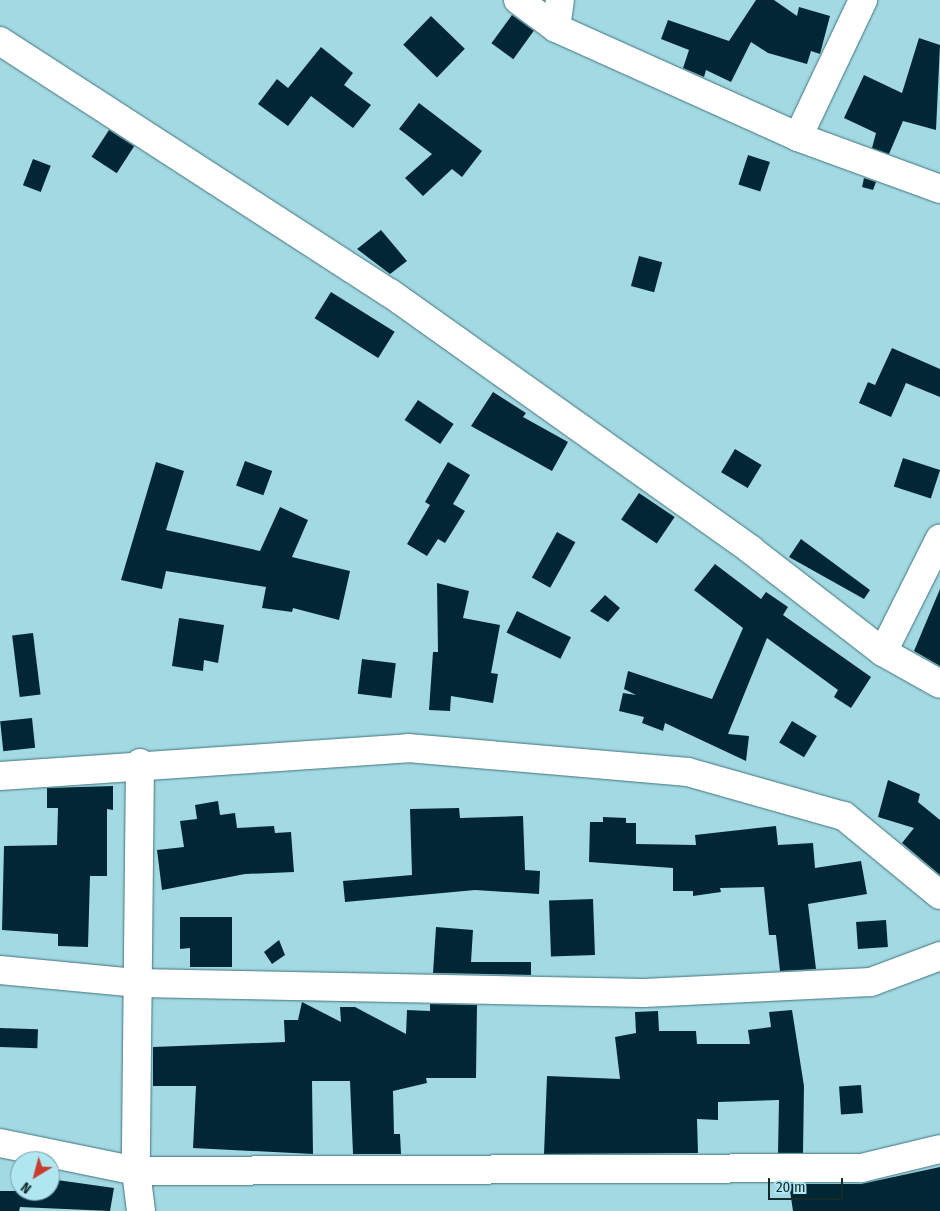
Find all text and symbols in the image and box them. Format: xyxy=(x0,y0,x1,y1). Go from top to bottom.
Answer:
north arrow xyxy=(10,1151,60,1201)
scale bar xyxy=(770,1168,845,1200)
text: N xyxy=(18,1178,35,1197)
text: 20 m xyxy=(776,1178,806,1196)

